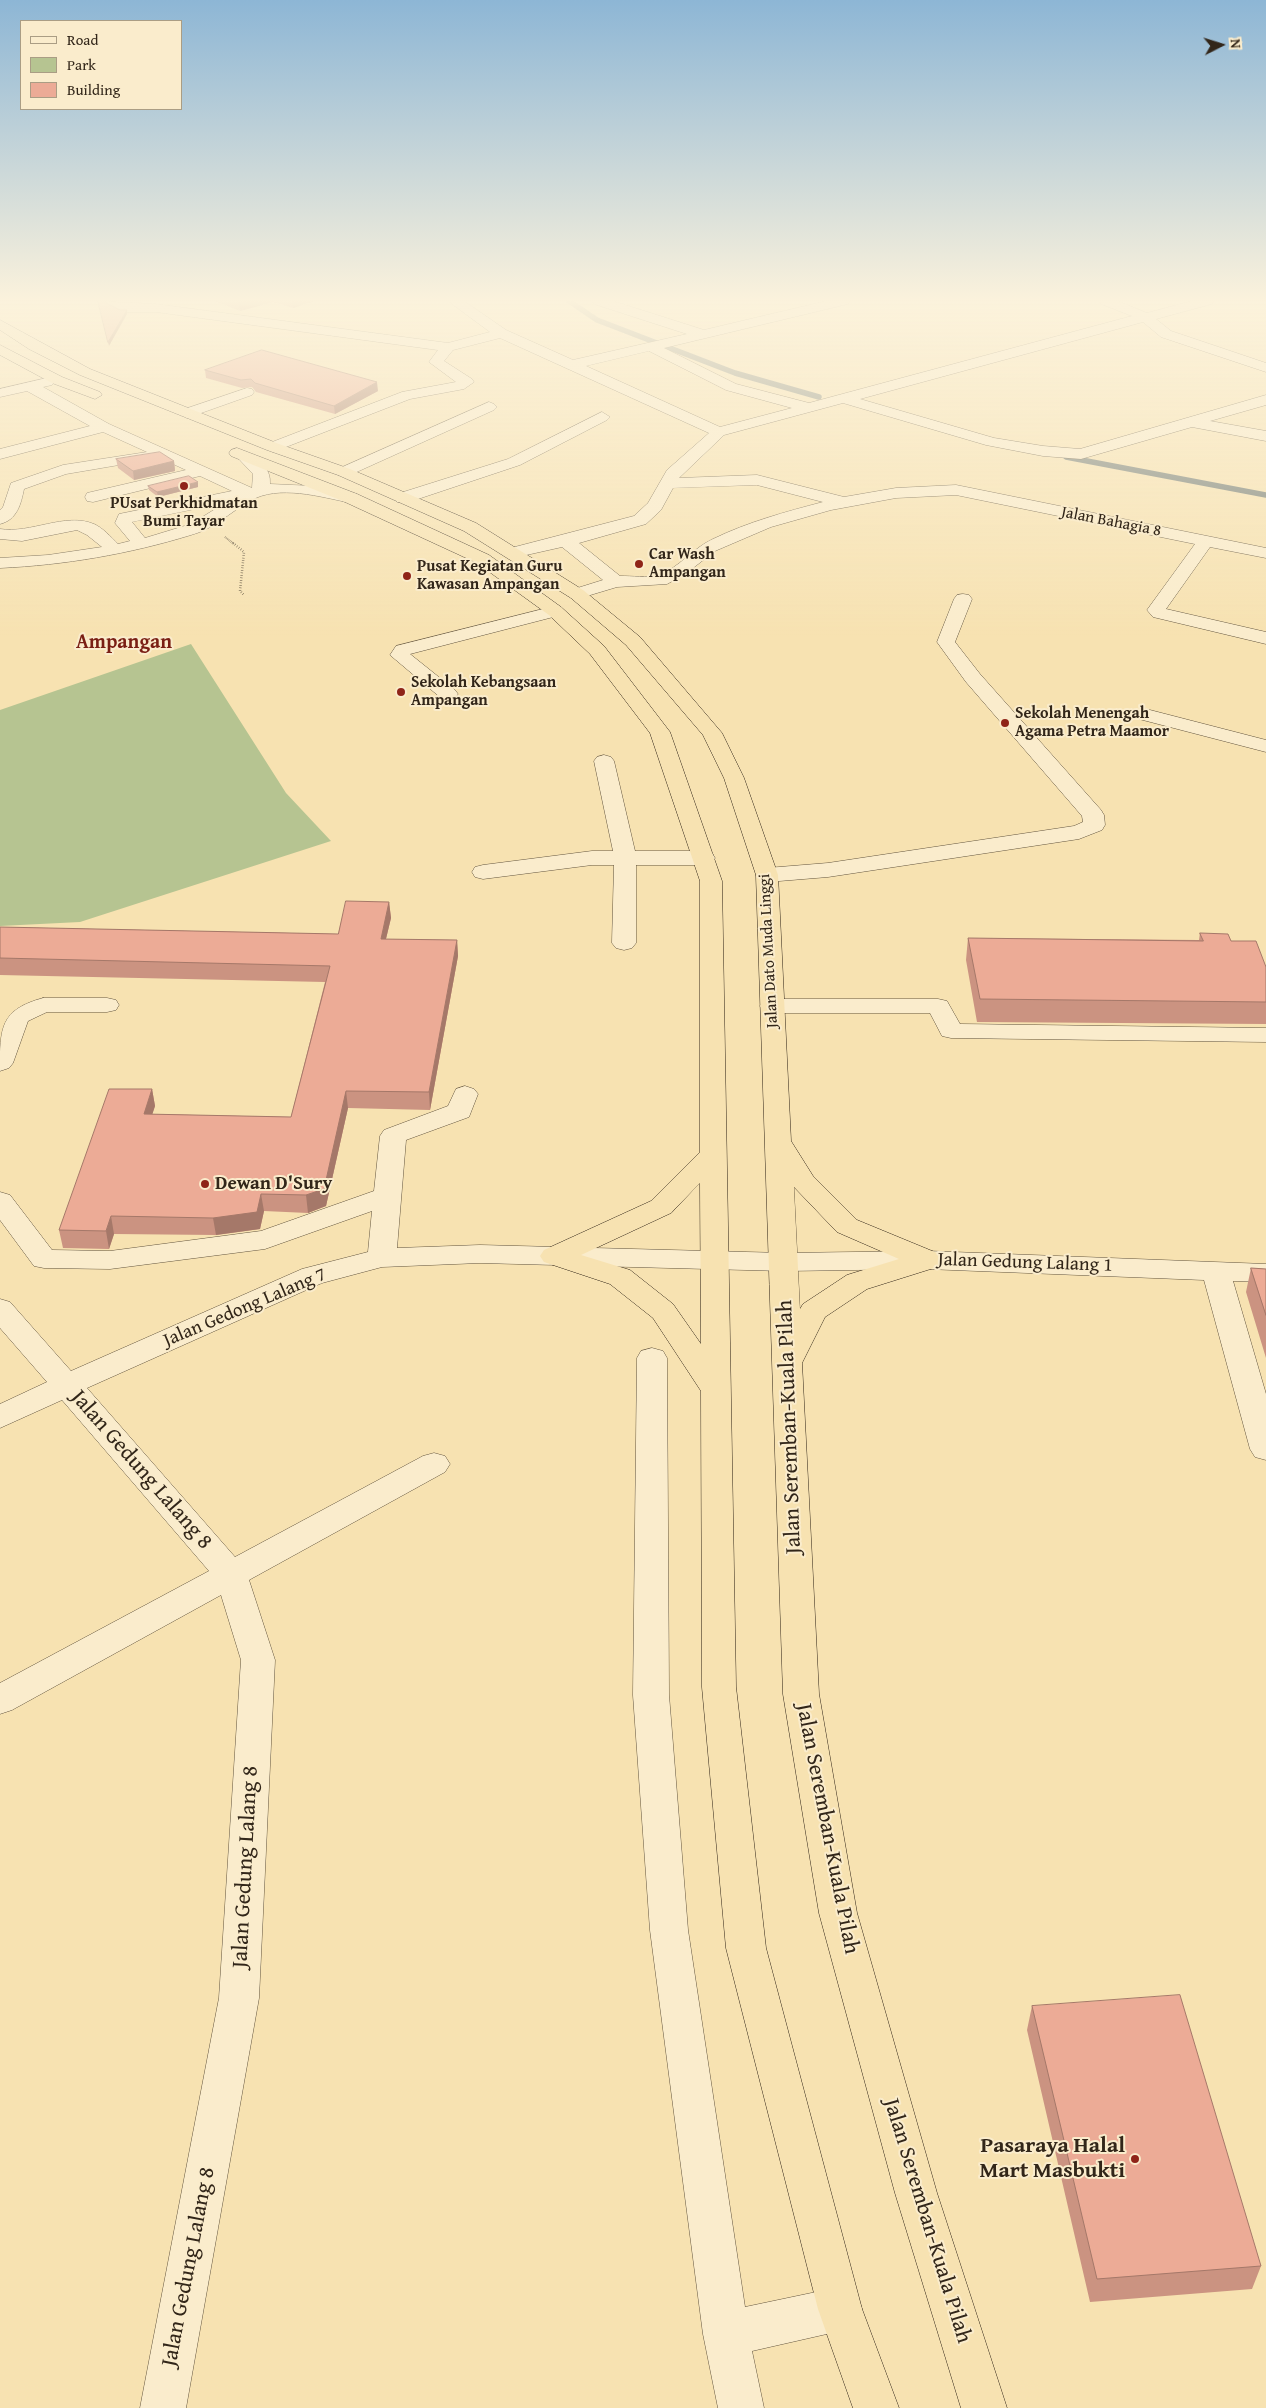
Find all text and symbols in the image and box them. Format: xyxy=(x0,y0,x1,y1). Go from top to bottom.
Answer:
legend xyxy=(20,20,182,110)
north arrow xyxy=(1196,20,1246,70)
text: Road xyxy=(67,29,98,50)
text: N xyxy=(1226,38,1246,49)
text: Park xyxy=(67,54,96,75)
text: Building xyxy=(67,79,120,100)
marker: PUsat Perkhidmatan Bumi Tayar xyxy=(178,480,190,492)
place label: PUsat Perkhidmatan Bumi Tayar xyxy=(110,494,258,532)
street label: Jalan Bahagia 8 xyxy=(1059,503,1163,541)
place label: Car Wash Ampangan xyxy=(649,545,726,583)
place label: Pusat Kegiatan Guru Kawasan Ampangan xyxy=(417,557,562,595)
marker: Car Wash Ampangan xyxy=(633,558,645,570)
marker: Pusat Kegiatan Guru Kawasan Ampangan xyxy=(401,570,413,582)
district label: Ampangan xyxy=(76,631,172,655)
place label: Sekolah Kebangsaan Ampangan xyxy=(411,673,556,711)
marker: Sekolah Kebangsaan Ampangan xyxy=(395,686,407,698)
place label: Sekolah Menengah Agama Petra Maamor xyxy=(1015,704,1169,742)
marker: Sekolah Menengah Agama Petra Maamor xyxy=(999,717,1011,729)
street label: Jalan Dato Muda Linggi xyxy=(755,873,783,1029)
place label: Dewan D'Sury xyxy=(215,1173,332,1195)
marker: Dewan D'Sury xyxy=(199,1178,211,1190)
street label: Jalan Gedung Lalang 1 xyxy=(937,1249,1113,1277)
street label: Jalan Gedong Lalang 7 xyxy=(160,1263,330,1353)
street label: Jalan Seremban-Kuala Pilah xyxy=(772,1299,808,1555)
street label: Jalan Gedung Lalang 8 xyxy=(65,1385,217,1555)
street label: Jalan Seremban-Kuala Pilah xyxy=(790,1702,864,1956)
street label: Jalan Gedung Lalang 8 xyxy=(228,1765,264,1969)
street label: Jalan Seremban-Kuala Pilah xyxy=(877,2095,977,2347)
place label: Pasaraya Halal Mart Masbukti xyxy=(980,2133,1125,2184)
marker: Pasaraya Halal Mart Masbukti xyxy=(1129,2153,1141,2165)
street label: Jalan Gedung Lalang 8 xyxy=(157,2165,221,2369)

